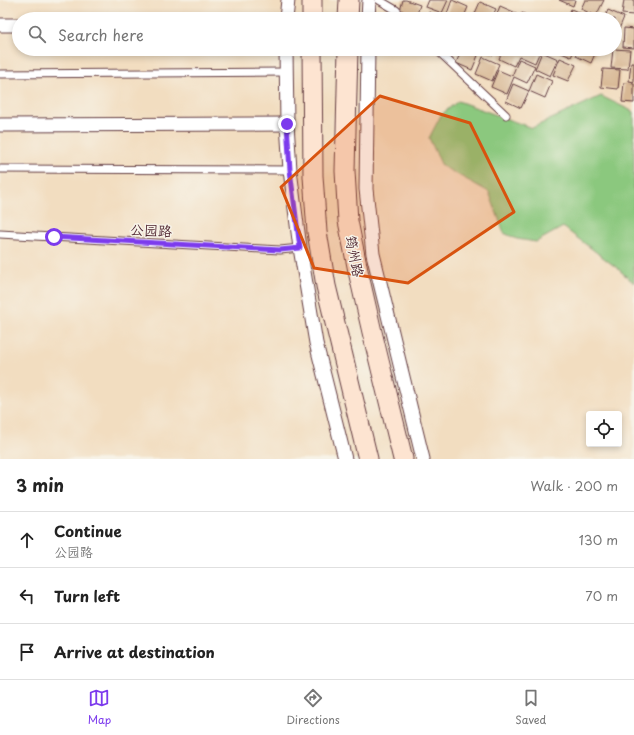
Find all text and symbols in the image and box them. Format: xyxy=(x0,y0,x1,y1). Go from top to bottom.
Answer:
search box xyxy=(12,12,622,56)
icon: search xyxy=(26,23,48,45)
text: Search here xyxy=(58,23,144,46)
route end xyxy=(278,115,296,133)
street label: 公园路 xyxy=(129,218,173,242)
route start xyxy=(45,228,63,246)
street label: 筠州路 xyxy=(341,233,369,279)
map controls xyxy=(586,411,622,447)
button: locate xyxy=(586,411,622,447)
text: 3 min xyxy=(16,472,64,498)
text: Walk · 200 m xyxy=(530,476,618,495)
text: Continue xyxy=(54,519,122,542)
icon: ahead xyxy=(16,529,38,551)
text: 130 m xyxy=(579,530,618,549)
text: 公园路 xyxy=(54,542,93,561)
text: Turn left xyxy=(54,584,120,607)
icon: left xyxy=(16,585,38,607)
text: 70 m xyxy=(585,586,618,605)
text: Arrive at destination xyxy=(54,640,215,663)
icon: arrive xyxy=(16,641,38,663)
tab: Map xyxy=(88,687,111,728)
tab: Directions xyxy=(286,687,340,728)
tab: Saved xyxy=(515,687,546,728)

